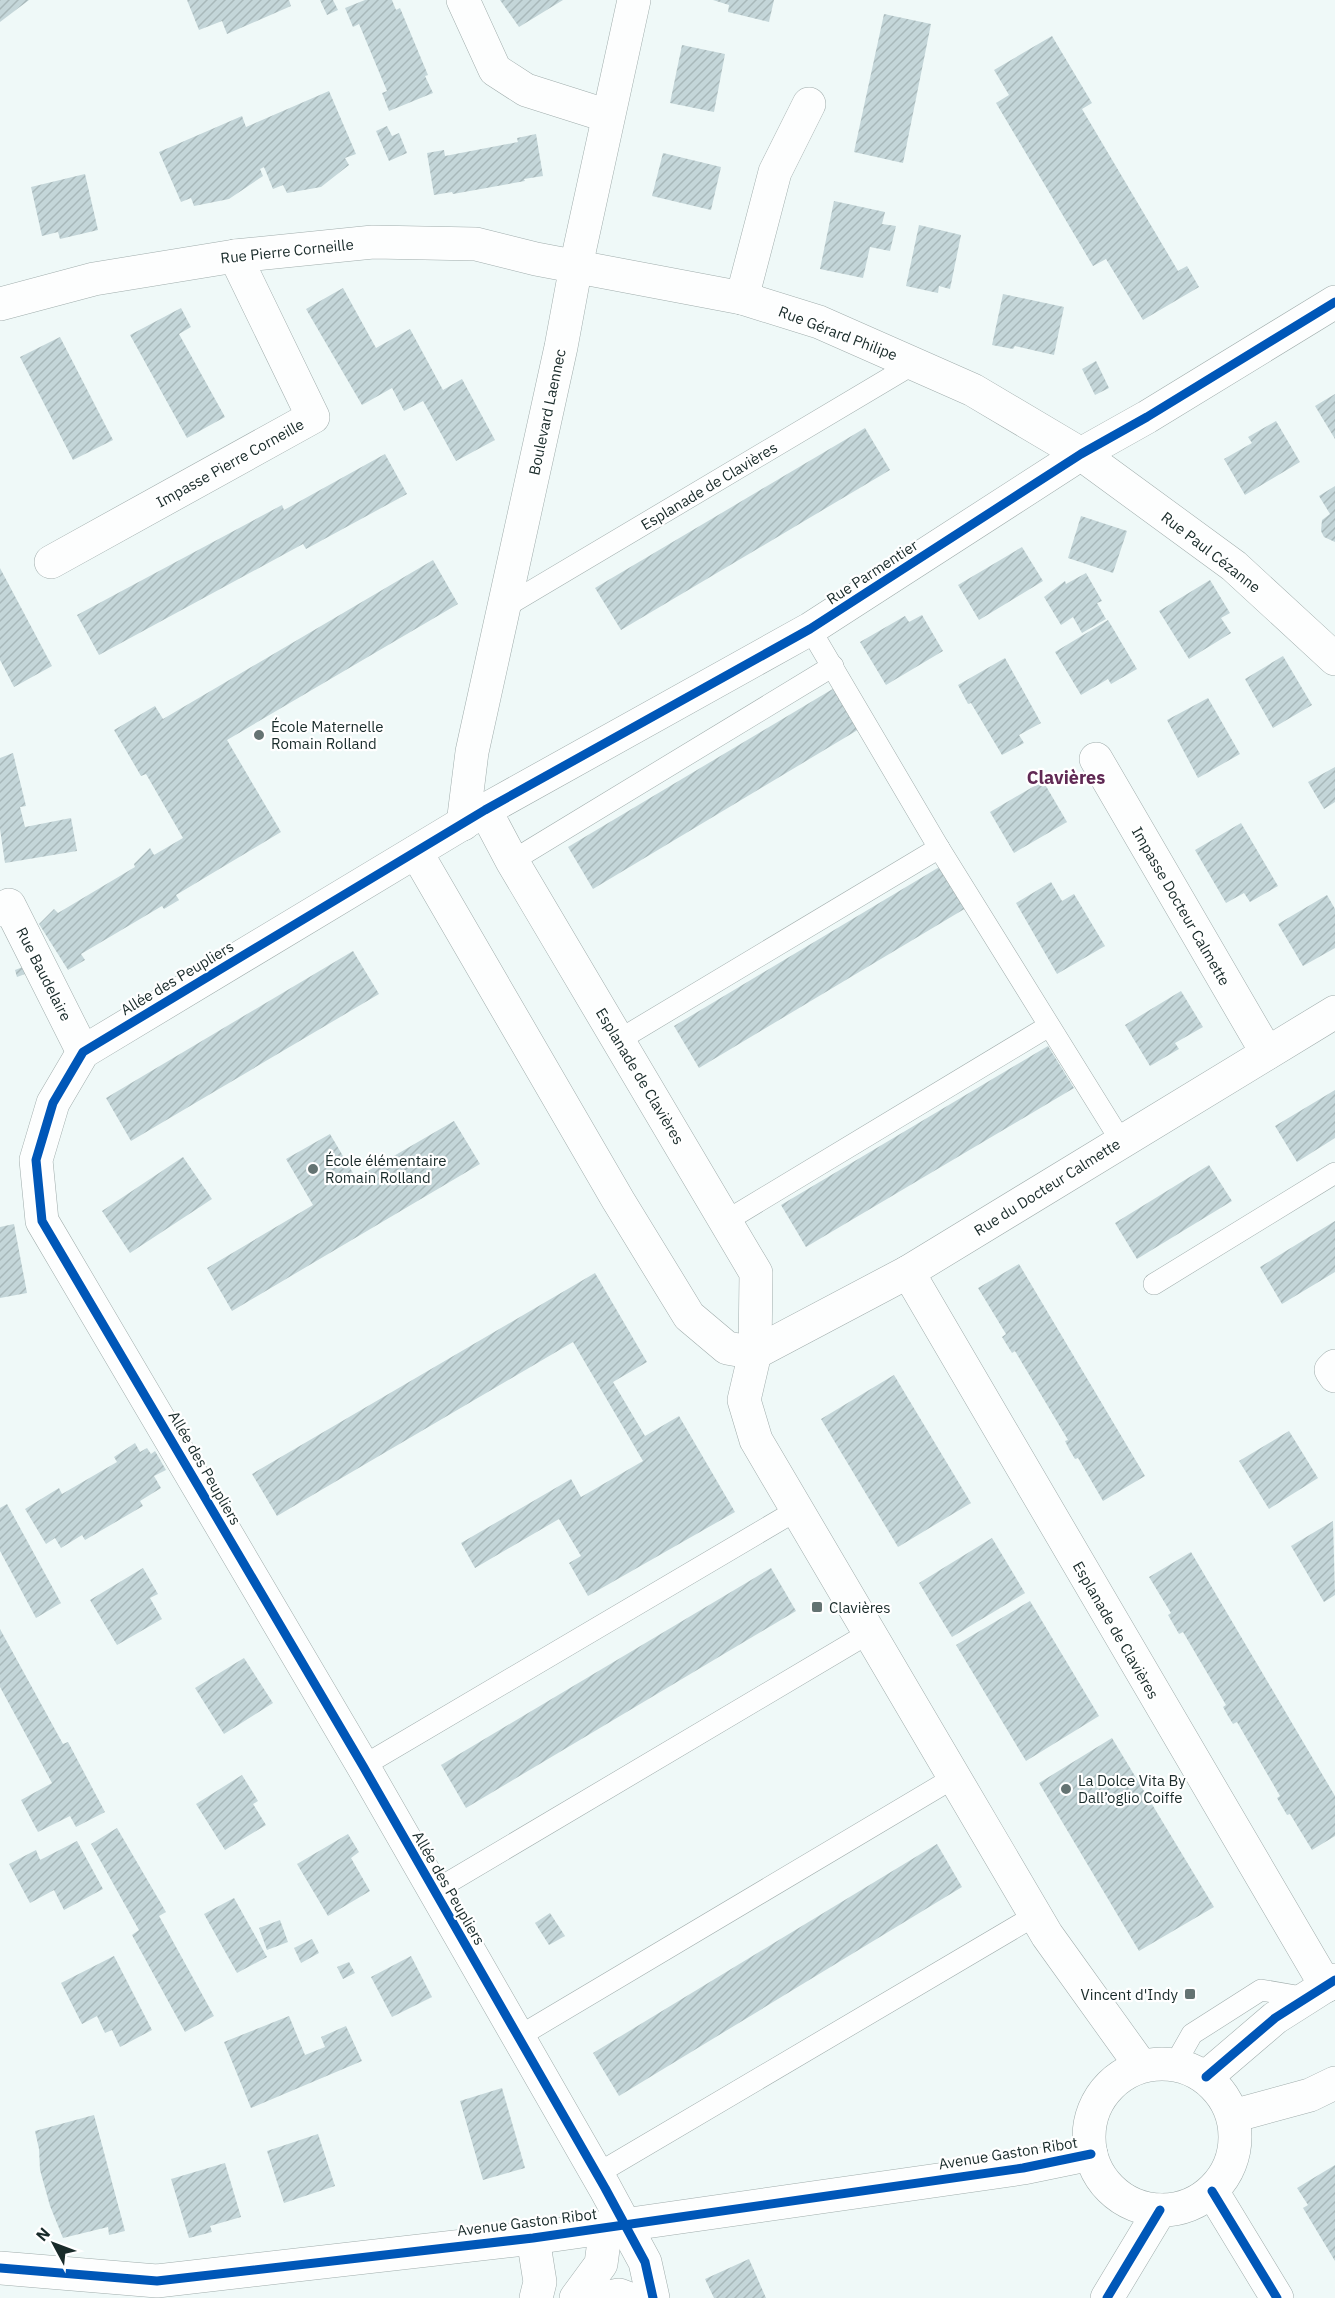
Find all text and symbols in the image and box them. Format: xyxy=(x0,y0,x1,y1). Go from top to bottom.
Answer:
street label: Rue Pierre Corneille xyxy=(220,235,354,267)
street label: Rue Gérard Philipe xyxy=(776,302,900,364)
street label: Boulevard Laennec xyxy=(524,347,570,477)
street label: Impasse Pierre Corneille xyxy=(153,414,307,512)
street label: Esplanade de Clavières xyxy=(637,438,781,534)
street label: Rue Paul Cézanne xyxy=(1158,507,1264,597)
street label: Rue Parmentier xyxy=(823,535,922,609)
place label: École Maternelle Romain Rolland xyxy=(271,717,384,753)
marker: École Maternelle Romain Rolland xyxy=(252,728,266,742)
district label: Clavières xyxy=(1027,766,1105,789)
street label: Impasse Docteur Calmette xyxy=(1128,823,1234,989)
street label: Rue Baudelaire xyxy=(12,924,76,1024)
street label: Allée des Peupliers xyxy=(117,937,237,1019)
street label: Esplanade de Clavières xyxy=(592,1004,688,1148)
street label: Rue du Docteur Calmette xyxy=(970,1134,1124,1240)
place label: École élémentaire Romain Rolland xyxy=(325,1151,446,1187)
marker: École élémentaire Romain Rolland xyxy=(306,1162,320,1176)
street label: Allée des Peupliers xyxy=(165,1408,245,1528)
street label: Esplanade de Clavières xyxy=(1069,1558,1163,1702)
place label: Clavières xyxy=(829,1598,891,1617)
marker: Clavières xyxy=(810,1600,824,1614)
place label: La Dolce Vita By Dall’oglio Coiffe xyxy=(1078,1771,1186,1807)
marker: La Dolce Vita By Dall’oglio Coiffe xyxy=(1059,1782,1073,1796)
street label: Allée des Peupliers xyxy=(409,1828,489,1948)
place label: Vincent d'Indy xyxy=(1081,1985,1179,2004)
marker: Vincent d'Indy xyxy=(1183,1987,1197,2001)
street label: Avenue Gaston Ribot xyxy=(937,2133,1079,2173)
street label: Avenue Gaston Ribot xyxy=(456,2204,598,2240)
north arrow xyxy=(24,2214,84,2274)
text: N xyxy=(31,2223,54,2245)

